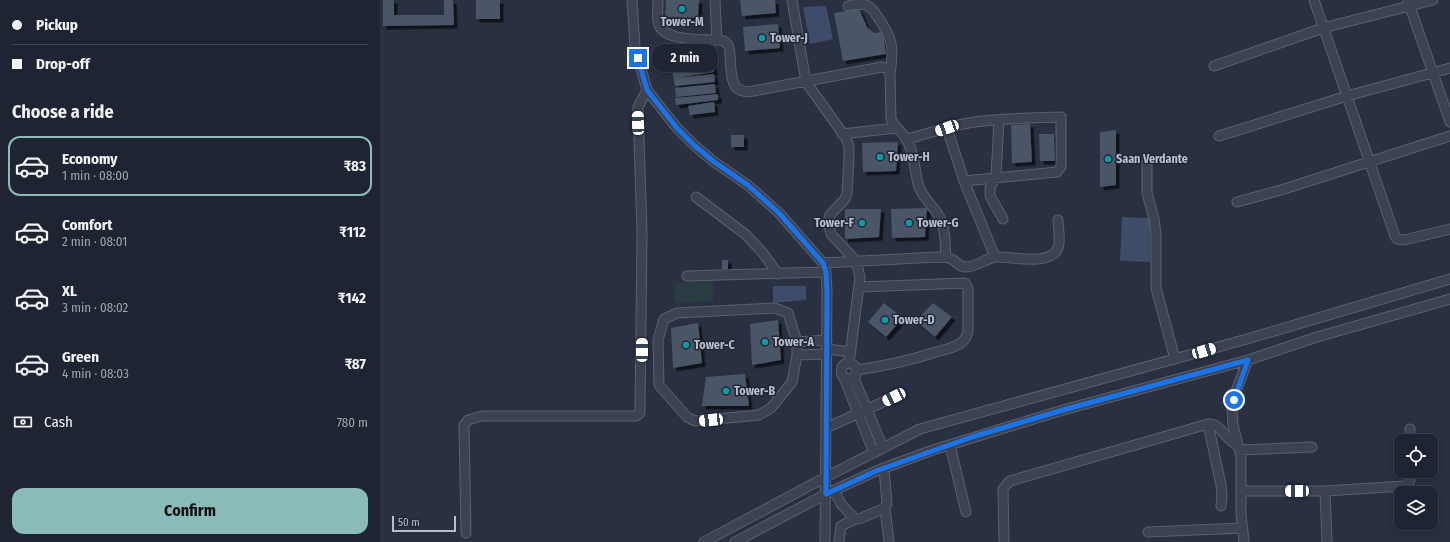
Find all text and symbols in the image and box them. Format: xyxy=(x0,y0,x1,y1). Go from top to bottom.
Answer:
marker: Tower-M xyxy=(677,4,687,14)
place label: Tower-M xyxy=(660,15,704,29)
text: Pickup xyxy=(36,16,78,34)
place label: Tower-J xyxy=(770,31,808,45)
marker: Tower-J xyxy=(757,33,767,43)
callout: 2 min xyxy=(652,44,718,72)
route end xyxy=(629,49,647,67)
text: 2 min xyxy=(671,50,699,65)
text: Drop-off xyxy=(36,55,90,73)
text: Choose a ride xyxy=(12,101,114,123)
car xyxy=(632,111,644,135)
car xyxy=(934,118,960,138)
icon: car xyxy=(14,148,50,184)
text: Economy xyxy=(62,150,117,168)
place label: Tower-H xyxy=(888,150,930,164)
marker: Tower-H xyxy=(875,152,885,162)
place label: Saan Verdante xyxy=(1116,152,1188,166)
marker: Saan Verdante xyxy=(1103,154,1113,164)
text: ₹83 xyxy=(344,157,366,175)
text: 1 min · 08:00 xyxy=(62,168,129,183)
icon: car xyxy=(14,214,50,250)
text: Comfort xyxy=(62,216,113,234)
place label: Tower-F xyxy=(814,216,855,230)
place label: Tower-G xyxy=(917,216,959,230)
marker: Tower-F xyxy=(857,218,867,228)
marker: Tower-G xyxy=(904,218,914,228)
text: ₹112 xyxy=(339,223,366,241)
text: 2 min · 08:01 xyxy=(62,234,127,249)
icon: car xyxy=(14,280,50,316)
text: XL xyxy=(62,282,77,300)
text: ₹142 xyxy=(338,289,366,307)
text: 3 min · 08:02 xyxy=(62,300,128,315)
place label: Tower-D xyxy=(893,313,935,327)
marker: Tower-D xyxy=(880,315,890,325)
place label: Tower-A xyxy=(773,335,814,349)
marker: Tower-A xyxy=(760,337,770,347)
car xyxy=(636,338,648,362)
place label: Tower-C xyxy=(694,338,736,352)
marker: Tower-C xyxy=(681,340,691,350)
car xyxy=(1191,342,1217,360)
icon: car xyxy=(14,346,50,382)
text: Green xyxy=(62,348,99,366)
text: ₹87 xyxy=(345,355,366,373)
text: 4 min · 08:03 xyxy=(62,366,129,381)
place label: Tower-B xyxy=(734,384,776,398)
marker: Tower-B xyxy=(721,386,731,396)
car xyxy=(881,386,907,408)
route start xyxy=(1225,391,1243,409)
icon: cash xyxy=(12,411,34,433)
text: Cash xyxy=(44,413,73,431)
car xyxy=(698,413,724,427)
text: 780 m xyxy=(337,415,368,430)
map controls xyxy=(1394,434,1438,530)
button: locate xyxy=(1394,434,1438,478)
car xyxy=(1285,485,1309,497)
button: layers xyxy=(1394,486,1438,530)
button: Confirm xyxy=(12,488,368,534)
scale bar xyxy=(392,514,456,533)
text: 50 m xyxy=(398,516,420,529)

